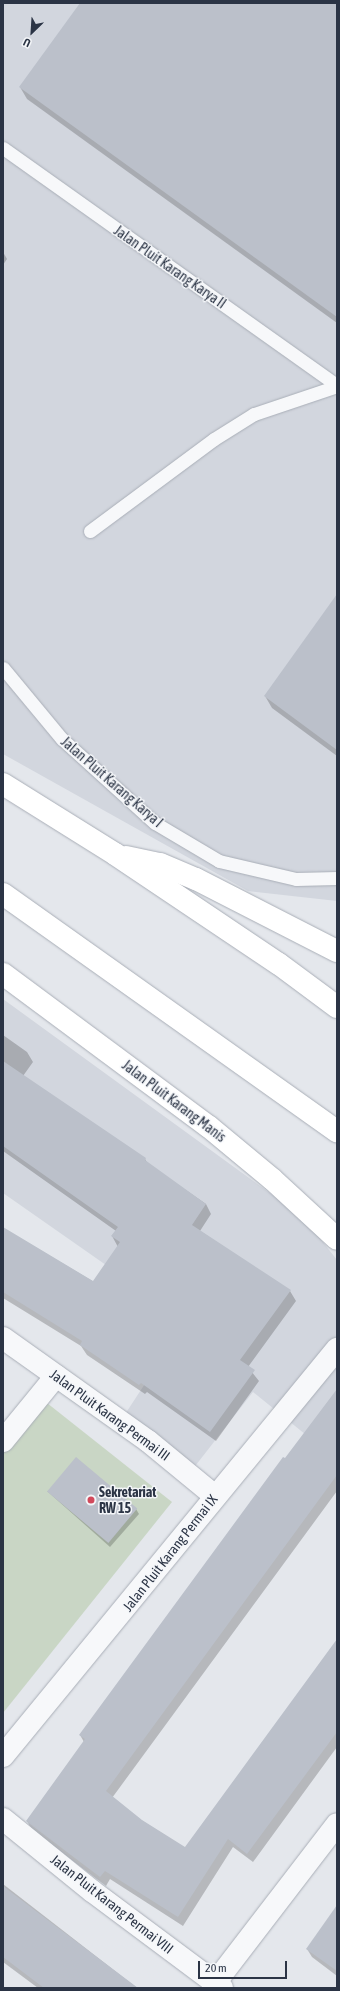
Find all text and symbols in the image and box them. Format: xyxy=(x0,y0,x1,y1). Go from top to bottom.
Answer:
north arrow xyxy=(12,12,52,52)
text: U xyxy=(21,36,32,50)
street label: Jalan Pluit Karang Karya II xyxy=(111,222,229,312)
street label: Jalan Pluit Karang Karya I xyxy=(58,733,166,831)
street label: Jalan Pluit Karang Manis xyxy=(119,1057,229,1145)
street label: Jalan Pluit Karang Permai III xyxy=(47,1366,173,1464)
place label: Sekretariat RW 15 xyxy=(99,1484,156,1516)
street label: Jalan Pluit Karang Permai IX xyxy=(119,1491,221,1615)
marker: Sekretariat RW 15 xyxy=(86,1495,96,1505)
street label: Jalan Pluit Karang Permai VIII xyxy=(47,1851,177,1957)
scale bar xyxy=(200,1953,289,1979)
text: 20 m xyxy=(205,1961,227,1975)

